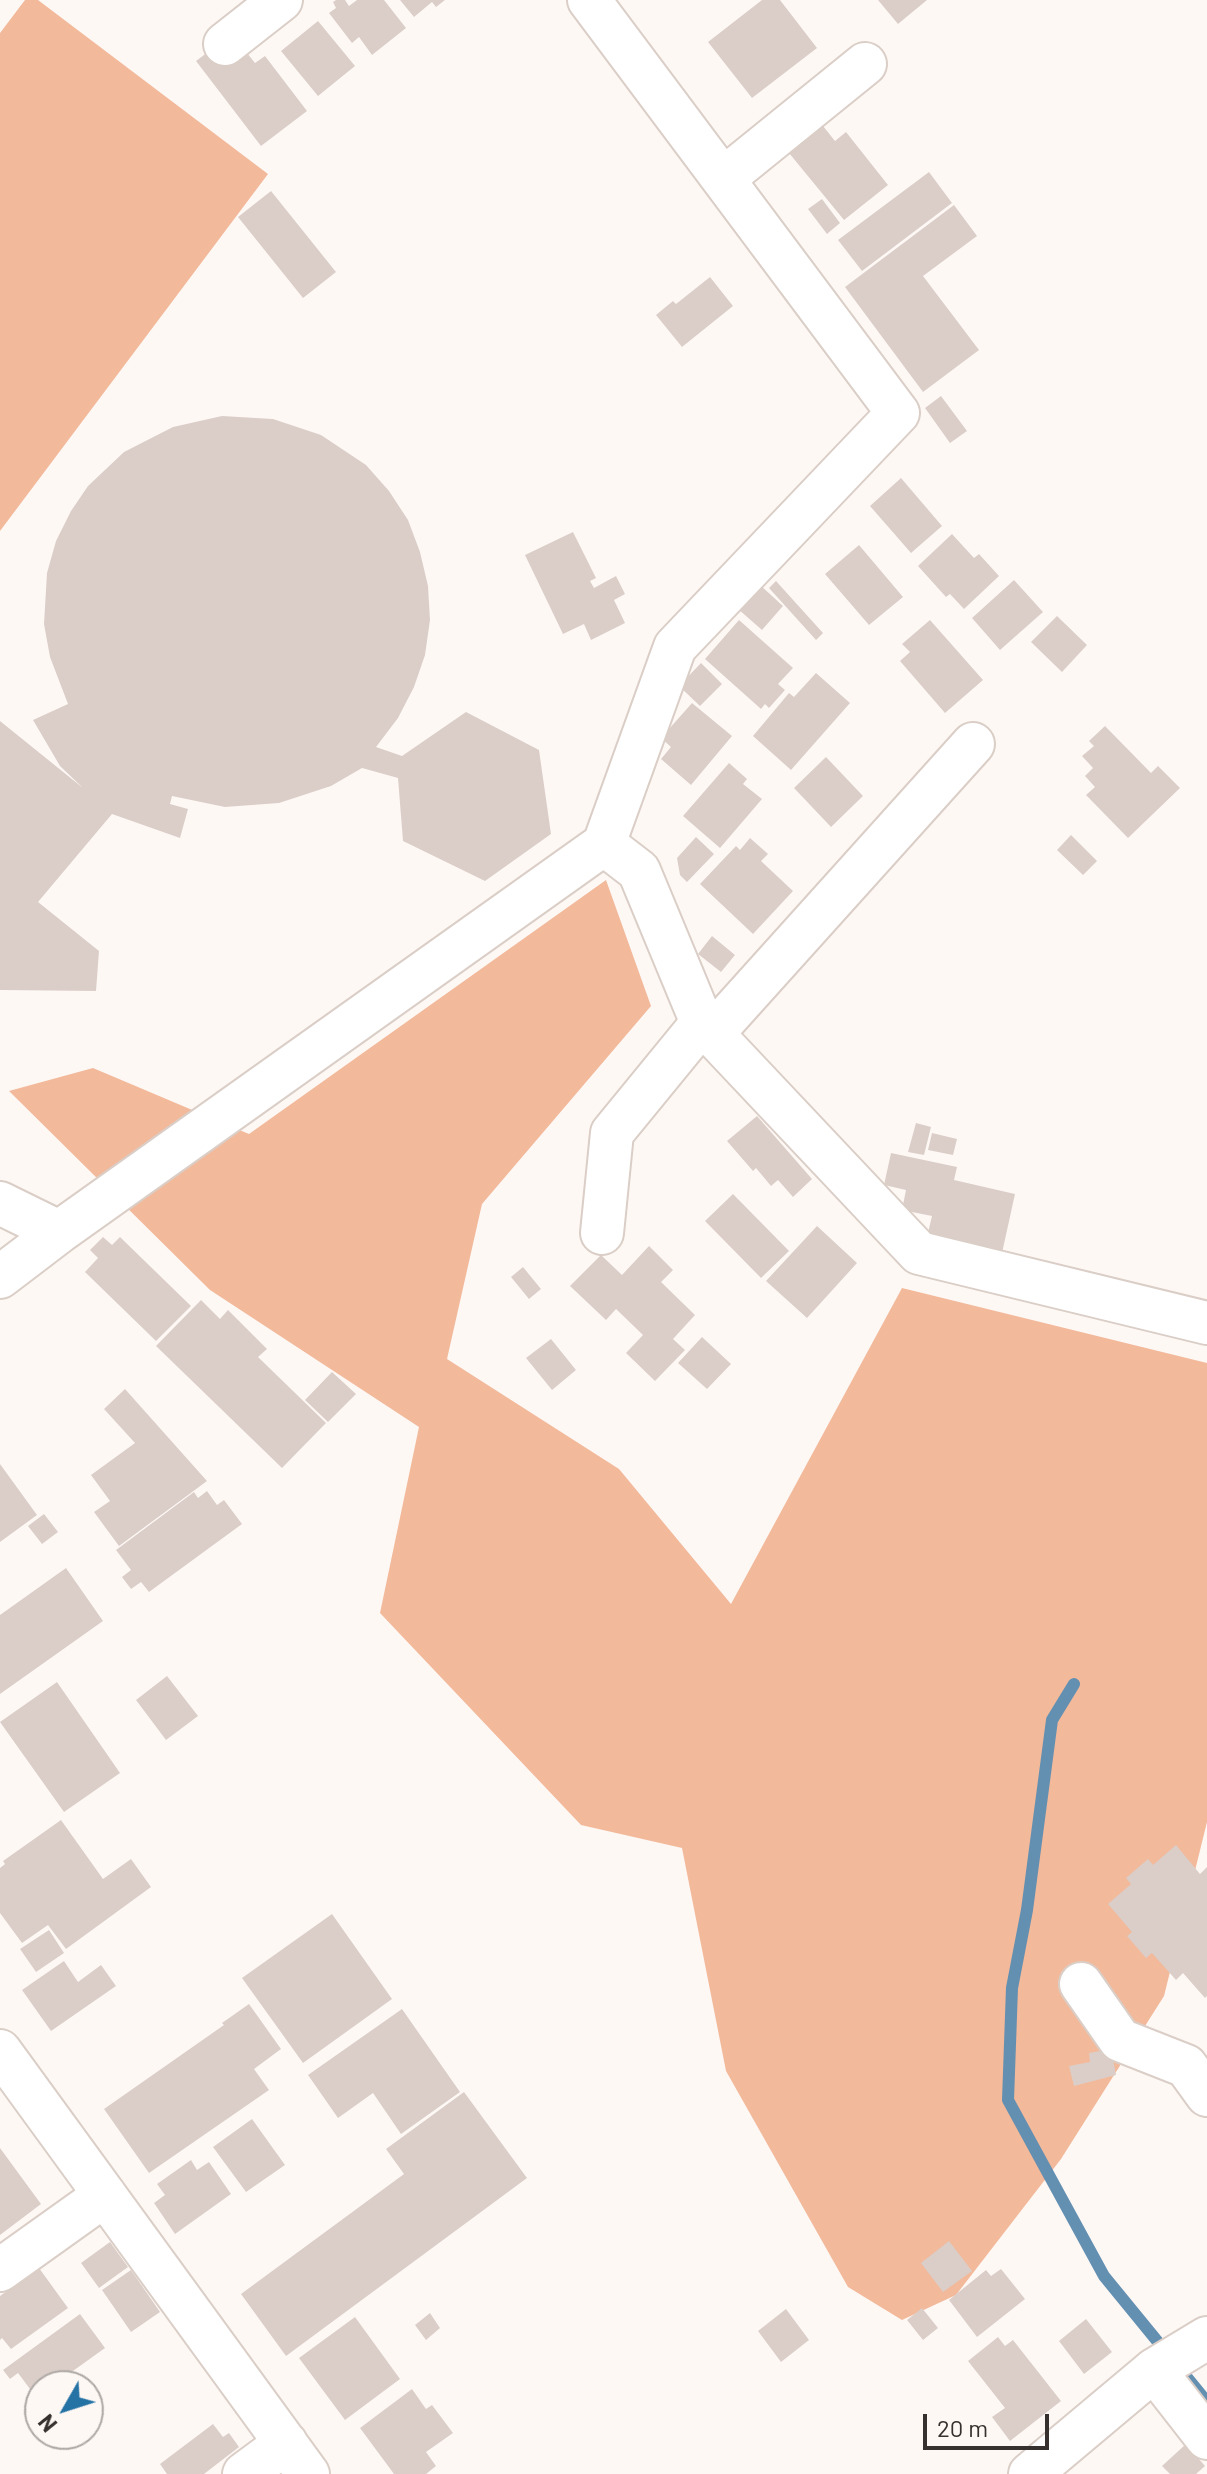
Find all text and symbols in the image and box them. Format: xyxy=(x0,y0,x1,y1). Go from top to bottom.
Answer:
north arrow xyxy=(24,2370,104,2450)
scale bar xyxy=(927,2398,1053,2448)
text: N xyxy=(32,2410,62,2438)
text: 20 m xyxy=(937,2413,988,2442)

